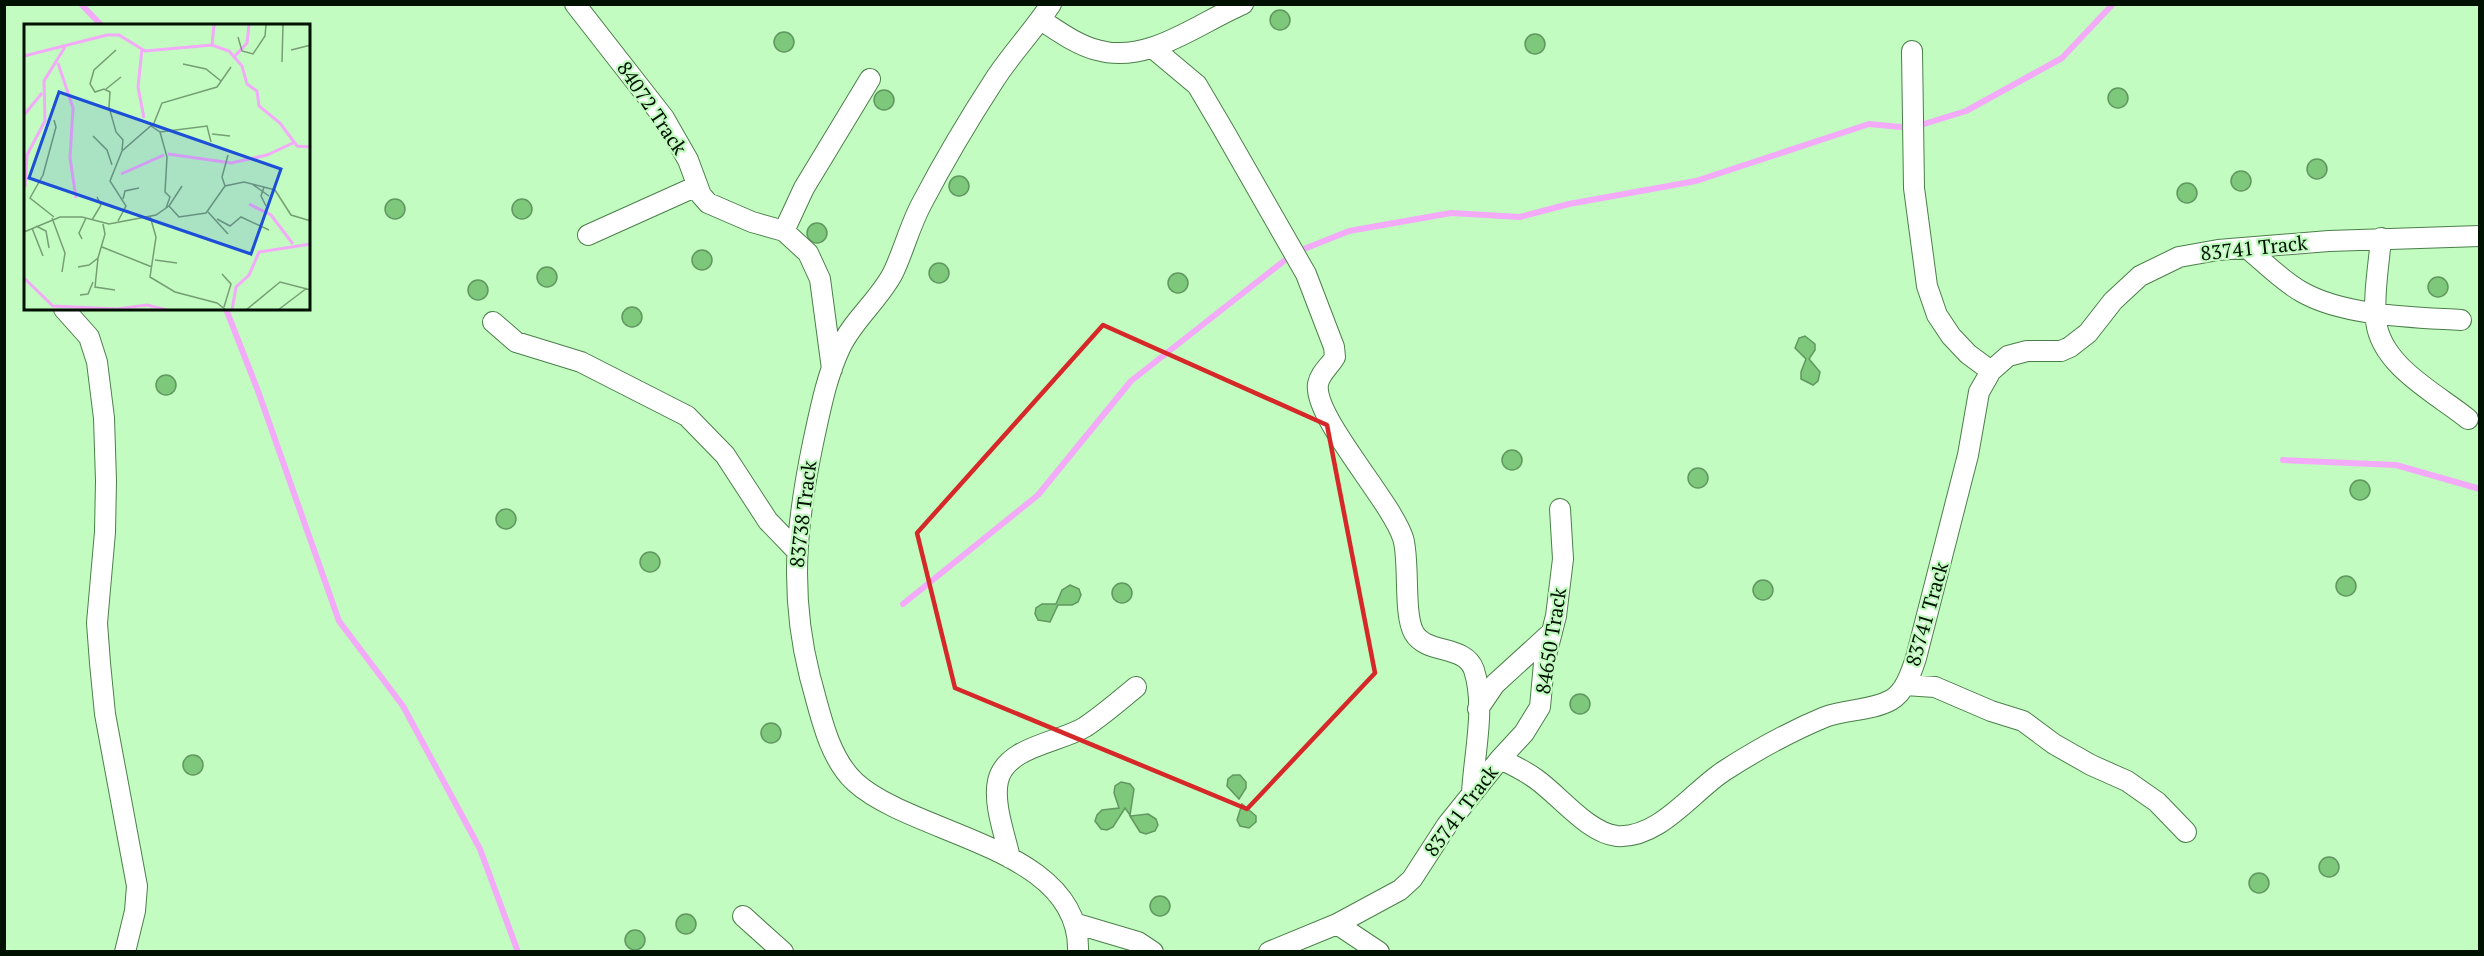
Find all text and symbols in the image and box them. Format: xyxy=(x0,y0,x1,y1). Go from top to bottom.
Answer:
inset map xyxy=(24,24,310,310)
street label: 84072 Track xyxy=(611,56,694,160)
street label: 83741 Track xyxy=(2199,228,2309,267)
street label: 83738 Track xyxy=(783,458,823,569)
street label: 83741 Track xyxy=(1899,558,1954,669)
street label: 84650 Track xyxy=(1529,585,1572,696)
street label: 83741 Track xyxy=(1418,759,1504,862)

